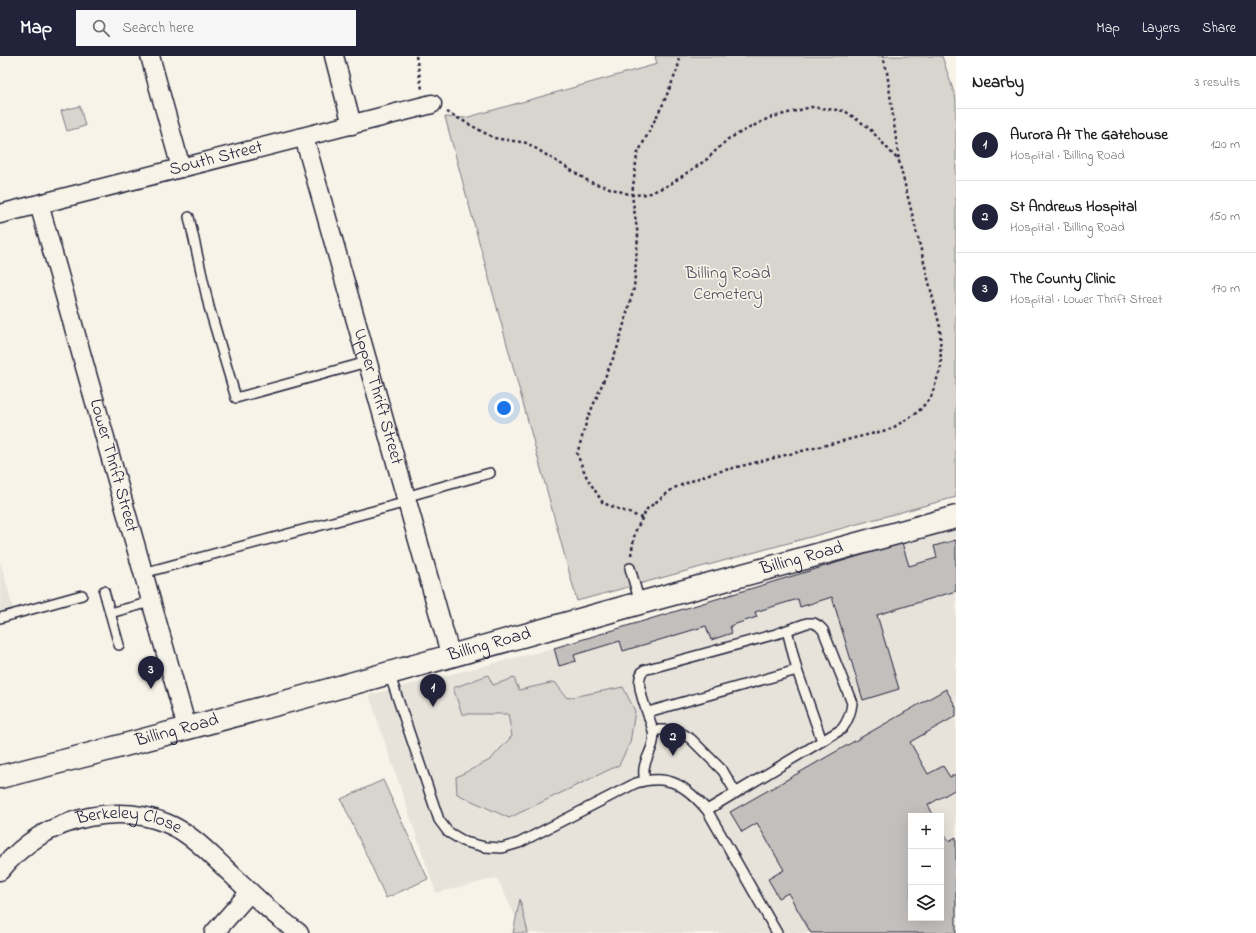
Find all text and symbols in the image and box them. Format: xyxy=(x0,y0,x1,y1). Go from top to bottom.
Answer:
search box xyxy=(76,10,356,46)
text: Map xyxy=(20,15,52,42)
icon: search xyxy=(90,17,112,39)
text: Search here xyxy=(122,17,194,39)
text: Map xyxy=(1096,18,1120,39)
text: Layers xyxy=(1142,18,1180,39)
text: Share xyxy=(1202,18,1236,39)
text: Nearby xyxy=(972,70,1024,95)
text: 3 results xyxy=(1194,73,1240,92)
text: Aurora At The Gatehouse xyxy=(1010,124,1168,146)
street label: South Street xyxy=(167,135,266,183)
text: 1 xyxy=(983,135,987,154)
text: 120 m xyxy=(1210,135,1240,154)
text: Hospital · Billing Road xyxy=(1010,146,1125,165)
text: St Andrews Hospital xyxy=(1010,196,1137,218)
text: 2 xyxy=(982,207,988,226)
text: 150 m xyxy=(1209,207,1240,226)
text: Hospital · Billing Road xyxy=(1010,218,1125,237)
park label: Billing Road Cemetery xyxy=(684,261,771,308)
text: The County Clinic xyxy=(1010,268,1116,290)
text: 3 xyxy=(982,279,988,298)
text: 170 m xyxy=(1212,279,1240,298)
text: Hospital · Lower Thrift Street xyxy=(1010,290,1162,309)
street label: Upper Thrift Street xyxy=(346,326,409,468)
street label: Lower Thrift Street xyxy=(82,396,144,535)
your location xyxy=(494,398,514,418)
street label: Billing Road xyxy=(756,535,846,583)
street label: Billing Road xyxy=(444,621,534,669)
pin: 3 xyxy=(138,656,164,689)
pin: 1 xyxy=(420,674,446,707)
street label: Billing Road xyxy=(132,707,222,755)
pin: 2 xyxy=(660,723,686,756)
street label: Berkeley Close xyxy=(72,801,187,842)
map controls xyxy=(908,813,944,921)
button: + xyxy=(908,813,944,849)
button: − xyxy=(908,849,944,885)
button: layers xyxy=(908,885,944,921)

